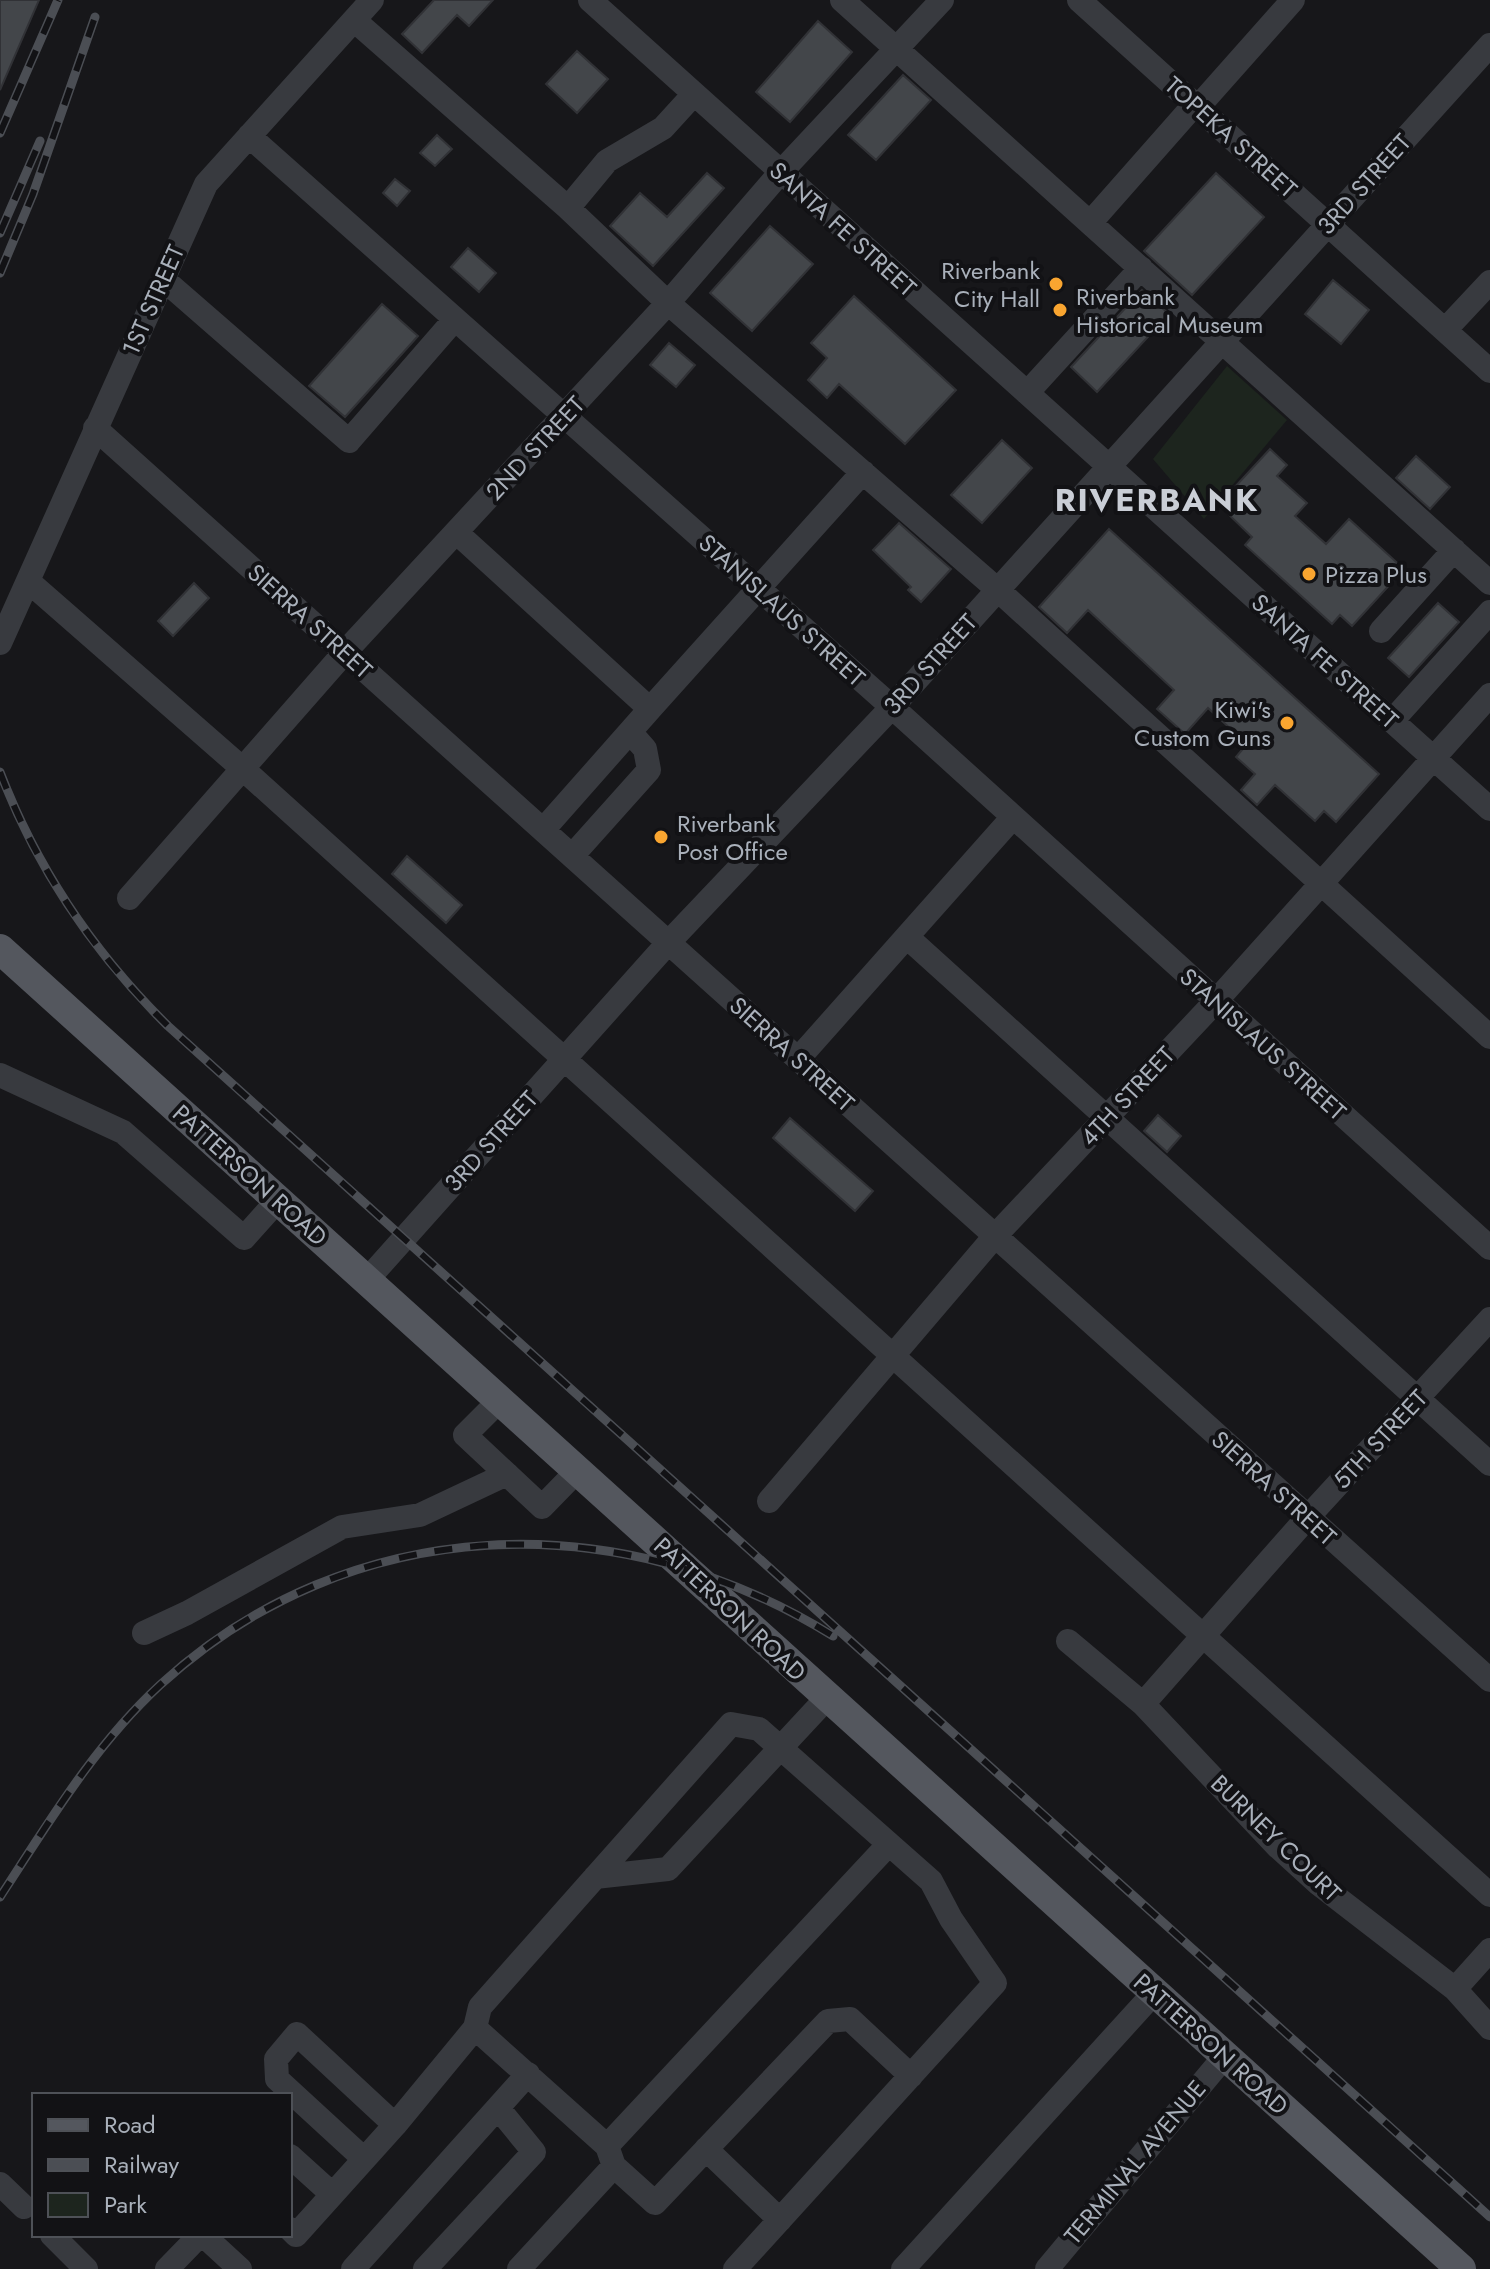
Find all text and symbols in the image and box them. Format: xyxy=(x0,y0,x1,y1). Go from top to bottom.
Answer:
street label: TOPEKA STREET xyxy=(1157,68,1305,206)
street label: 3RD STREET xyxy=(1309,126,1419,242)
street label: SANTA FE STREET xyxy=(762,153,924,305)
street label: 1ST STREET xyxy=(113,239,193,361)
place label: Riverbank City Hall xyxy=(941,253,1040,316)
marker: Riverbank City Hall xyxy=(1047,275,1065,293)
place label: Riverbank Historical Museum xyxy=(1076,279,1264,342)
marker: Riverbank Historical Museum xyxy=(1051,301,1069,319)
street label: 2ND STREET xyxy=(477,388,593,508)
district label: RIVERBANK xyxy=(1055,477,1259,523)
street label: STANISLAUS STREET xyxy=(691,526,873,694)
street label: SIERRA STREET xyxy=(240,555,380,687)
place label: Pizza Plus xyxy=(1325,557,1427,592)
marker: Pizza Plus xyxy=(1300,565,1318,583)
street label: SANTA FE STREET xyxy=(1244,585,1406,737)
street label: 3RD STREET xyxy=(875,606,985,722)
place label: Kiwi's Custom Guns xyxy=(1134,692,1271,755)
marker: Kiwi's Custom Guns xyxy=(1278,714,1296,732)
place label: Riverbank Post Office xyxy=(677,806,788,869)
marker: Riverbank Post Office xyxy=(652,828,670,846)
street label: STANISLAUS STREET xyxy=(1172,960,1354,1128)
street label: SIERRA STREET xyxy=(722,988,862,1120)
street label: 4TH STREET xyxy=(1072,1038,1182,1154)
street label: 3RD STREET xyxy=(436,1083,546,1199)
street label: PATTERSON ROAD xyxy=(165,1096,335,1254)
street label: 5TH STREET xyxy=(1325,1382,1435,1496)
street label: SIERRA STREET xyxy=(1204,1422,1344,1554)
street label: PATTERSON ROAD xyxy=(646,1529,814,1689)
street label: BURNEY COURT xyxy=(1203,1767,1349,1909)
street label: PATTERSON ROAD xyxy=(1126,1965,1296,2123)
street label: TERMINAL AVENUE xyxy=(1056,2072,1214,2252)
legend xyxy=(32,2093,292,2237)
text: Road xyxy=(104,2107,156,2142)
text: Railway xyxy=(104,2147,179,2182)
text: Park xyxy=(104,2187,147,2222)

